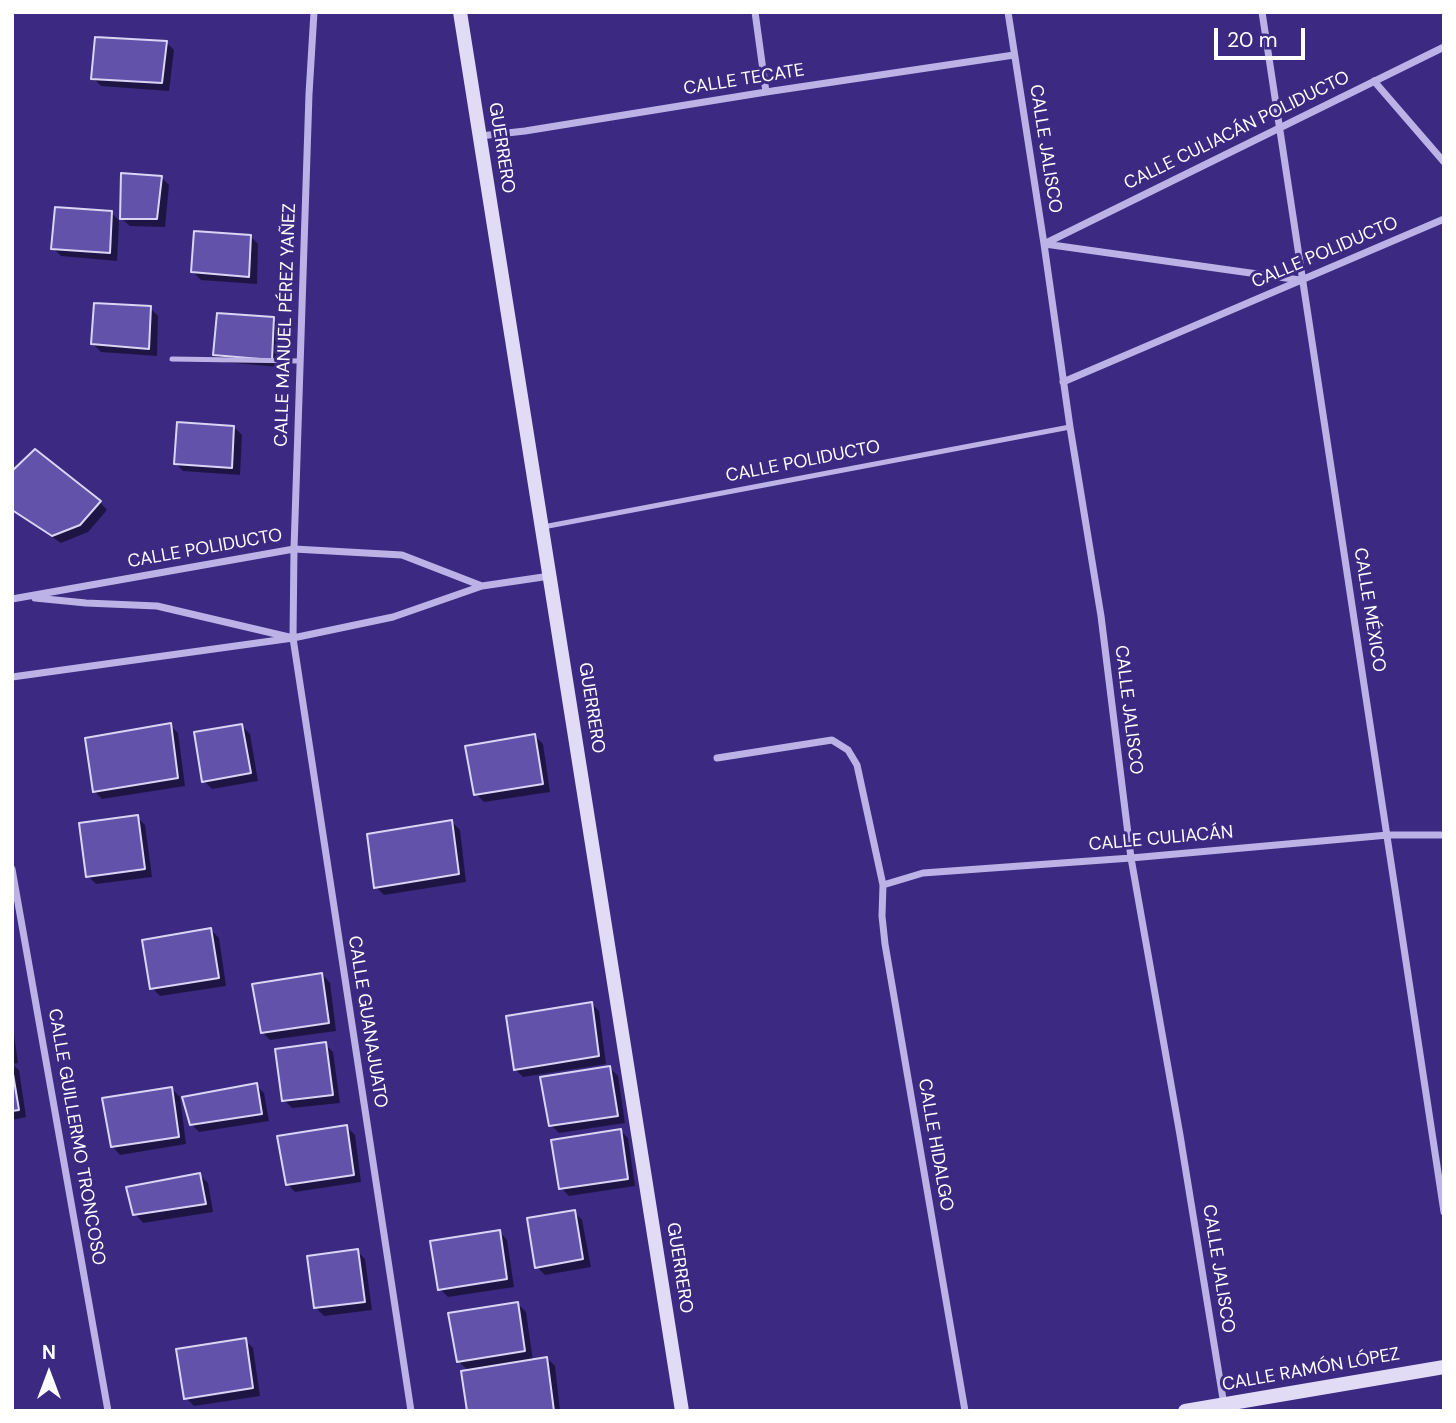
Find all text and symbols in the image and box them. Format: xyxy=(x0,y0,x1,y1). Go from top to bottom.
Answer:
scale bar xyxy=(1218,14,1309,58)
text: 20 m xyxy=(1227,26,1278,54)
street label: CALLE TECATE xyxy=(682,60,806,100)
street label: CALLE CULIACÁN POLIDUCTO xyxy=(1121,67,1353,195)
street label: CALLE JALISCO xyxy=(1024,83,1066,215)
street label: GUERRERO xyxy=(483,101,519,195)
street label: CALLE MANUEL PÉREZ YAÑEZ xyxy=(271,203,301,447)
street label: CALLE POLIDUCTO xyxy=(1249,212,1401,294)
street label: CALLE POLIDUCTO xyxy=(724,436,882,488)
street label: CALLE POLIDUCTO xyxy=(126,525,284,573)
street label: CALLE MÉXICO xyxy=(1349,546,1389,674)
street label: CALLE JALISCO xyxy=(1109,644,1147,776)
street label: GUERRERO xyxy=(573,661,609,755)
street label: CALLE CULIACÁN xyxy=(1088,822,1234,856)
street label: CALLE GUANAJUATO xyxy=(343,934,391,1110)
street label: CALLE GUILLERMO TRONCOSO xyxy=(43,1007,109,1267)
street label: CALLE HIDALGO xyxy=(913,1077,957,1213)
street label: CALLE JALISCO xyxy=(1197,1203,1239,1335)
street label: GUERRERO xyxy=(661,1221,697,1315)
north arrow xyxy=(14,1339,84,1409)
text: N xyxy=(42,1340,56,1365)
street label: CALLE RAMÓN LÓPEZ xyxy=(1220,1344,1402,1396)

